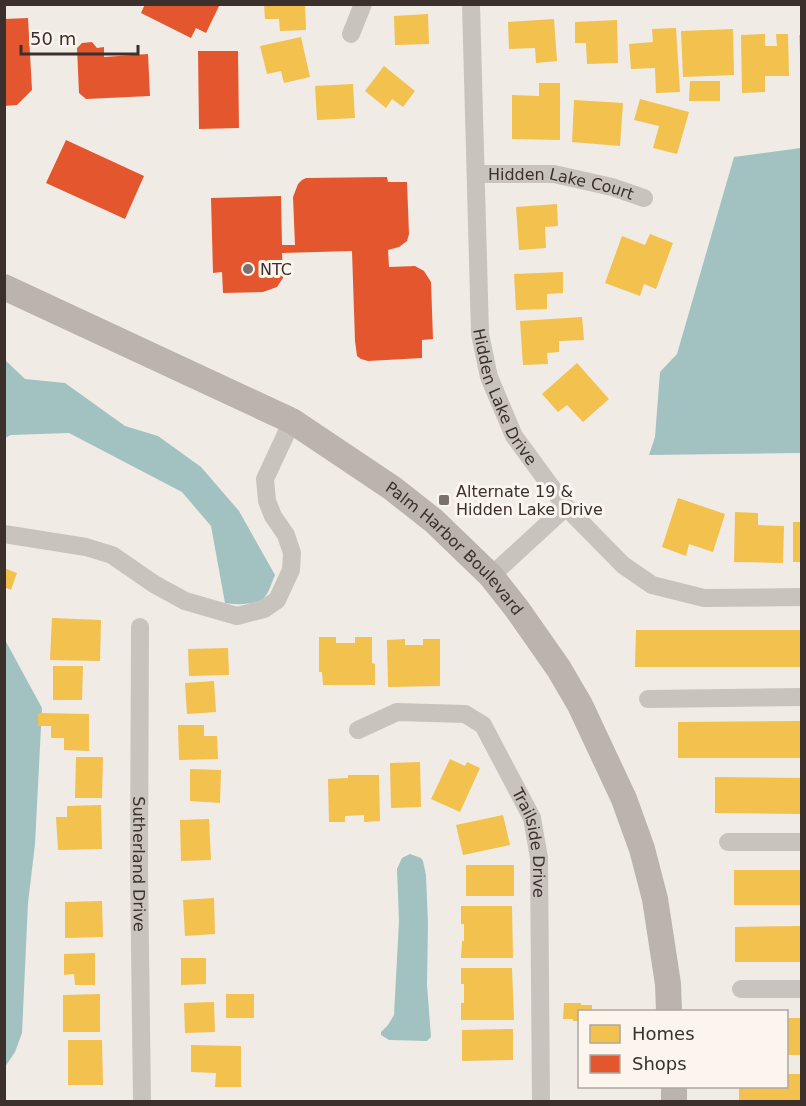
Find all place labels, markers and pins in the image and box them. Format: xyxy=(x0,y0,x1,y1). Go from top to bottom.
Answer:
place label: NTC xyxy=(260,260,292,279)
marker: NTC xyxy=(241,262,255,276)
place label: Alternate 19 & Hidden Lake Drive xyxy=(456,482,603,519)
marker: Alternate 19 & Hidden Lake Drive xyxy=(437,493,451,507)

